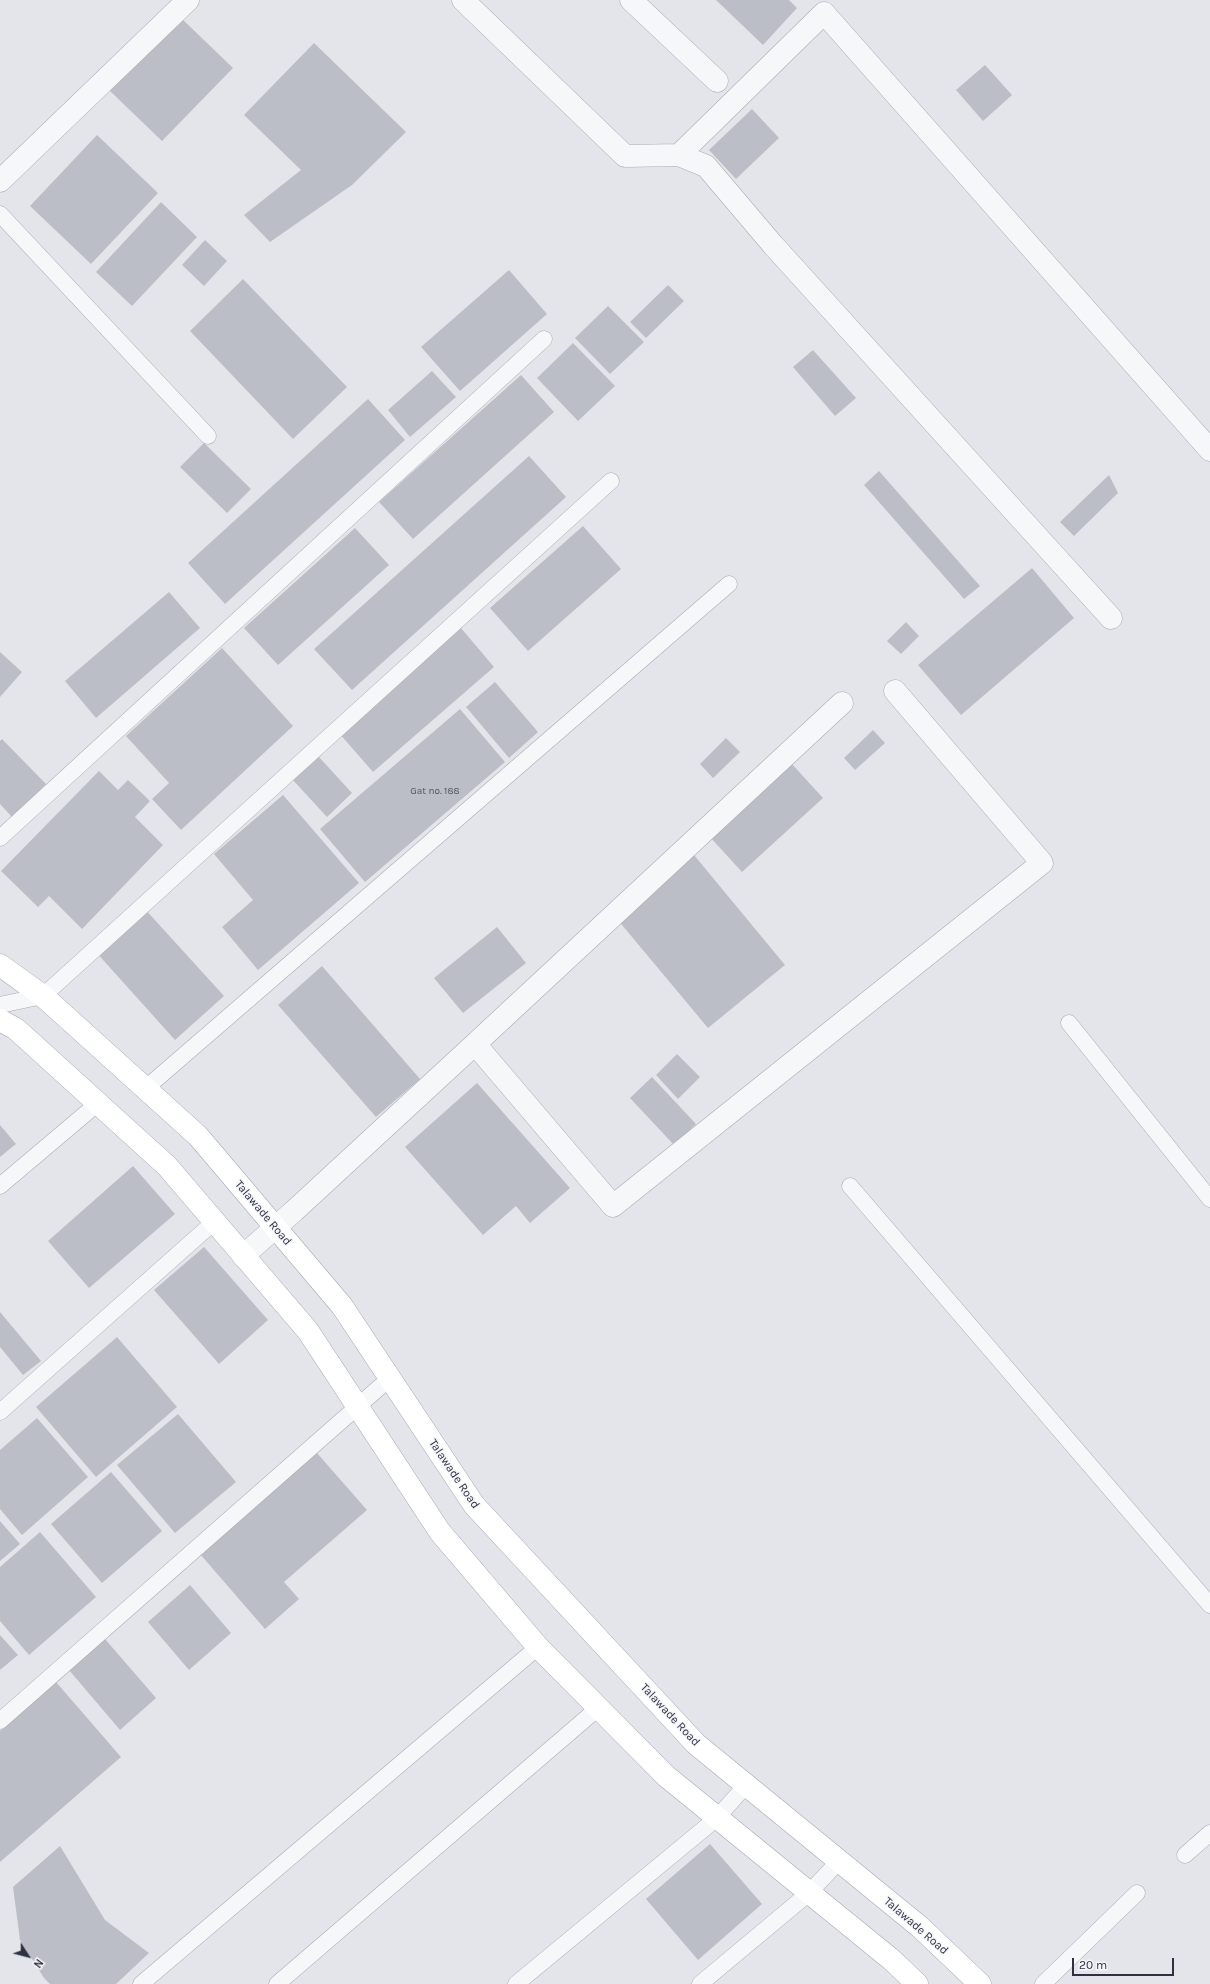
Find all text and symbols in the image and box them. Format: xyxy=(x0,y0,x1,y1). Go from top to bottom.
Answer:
house number: Gat no. 188 xyxy=(410,785,460,797)
street label: Talawade Road xyxy=(232,1178,294,1248)
street label: Talawade Road xyxy=(426,1437,482,1511)
street label: Talawade Road xyxy=(637,1681,703,1749)
street label: Talawade Road xyxy=(881,1894,951,1958)
north arrow xyxy=(8,1936,48,1976)
scale bar xyxy=(1074,1950,1176,1976)
text: N xyxy=(31,1956,46,1970)
text: 20 m xyxy=(1079,1958,1107,1972)

